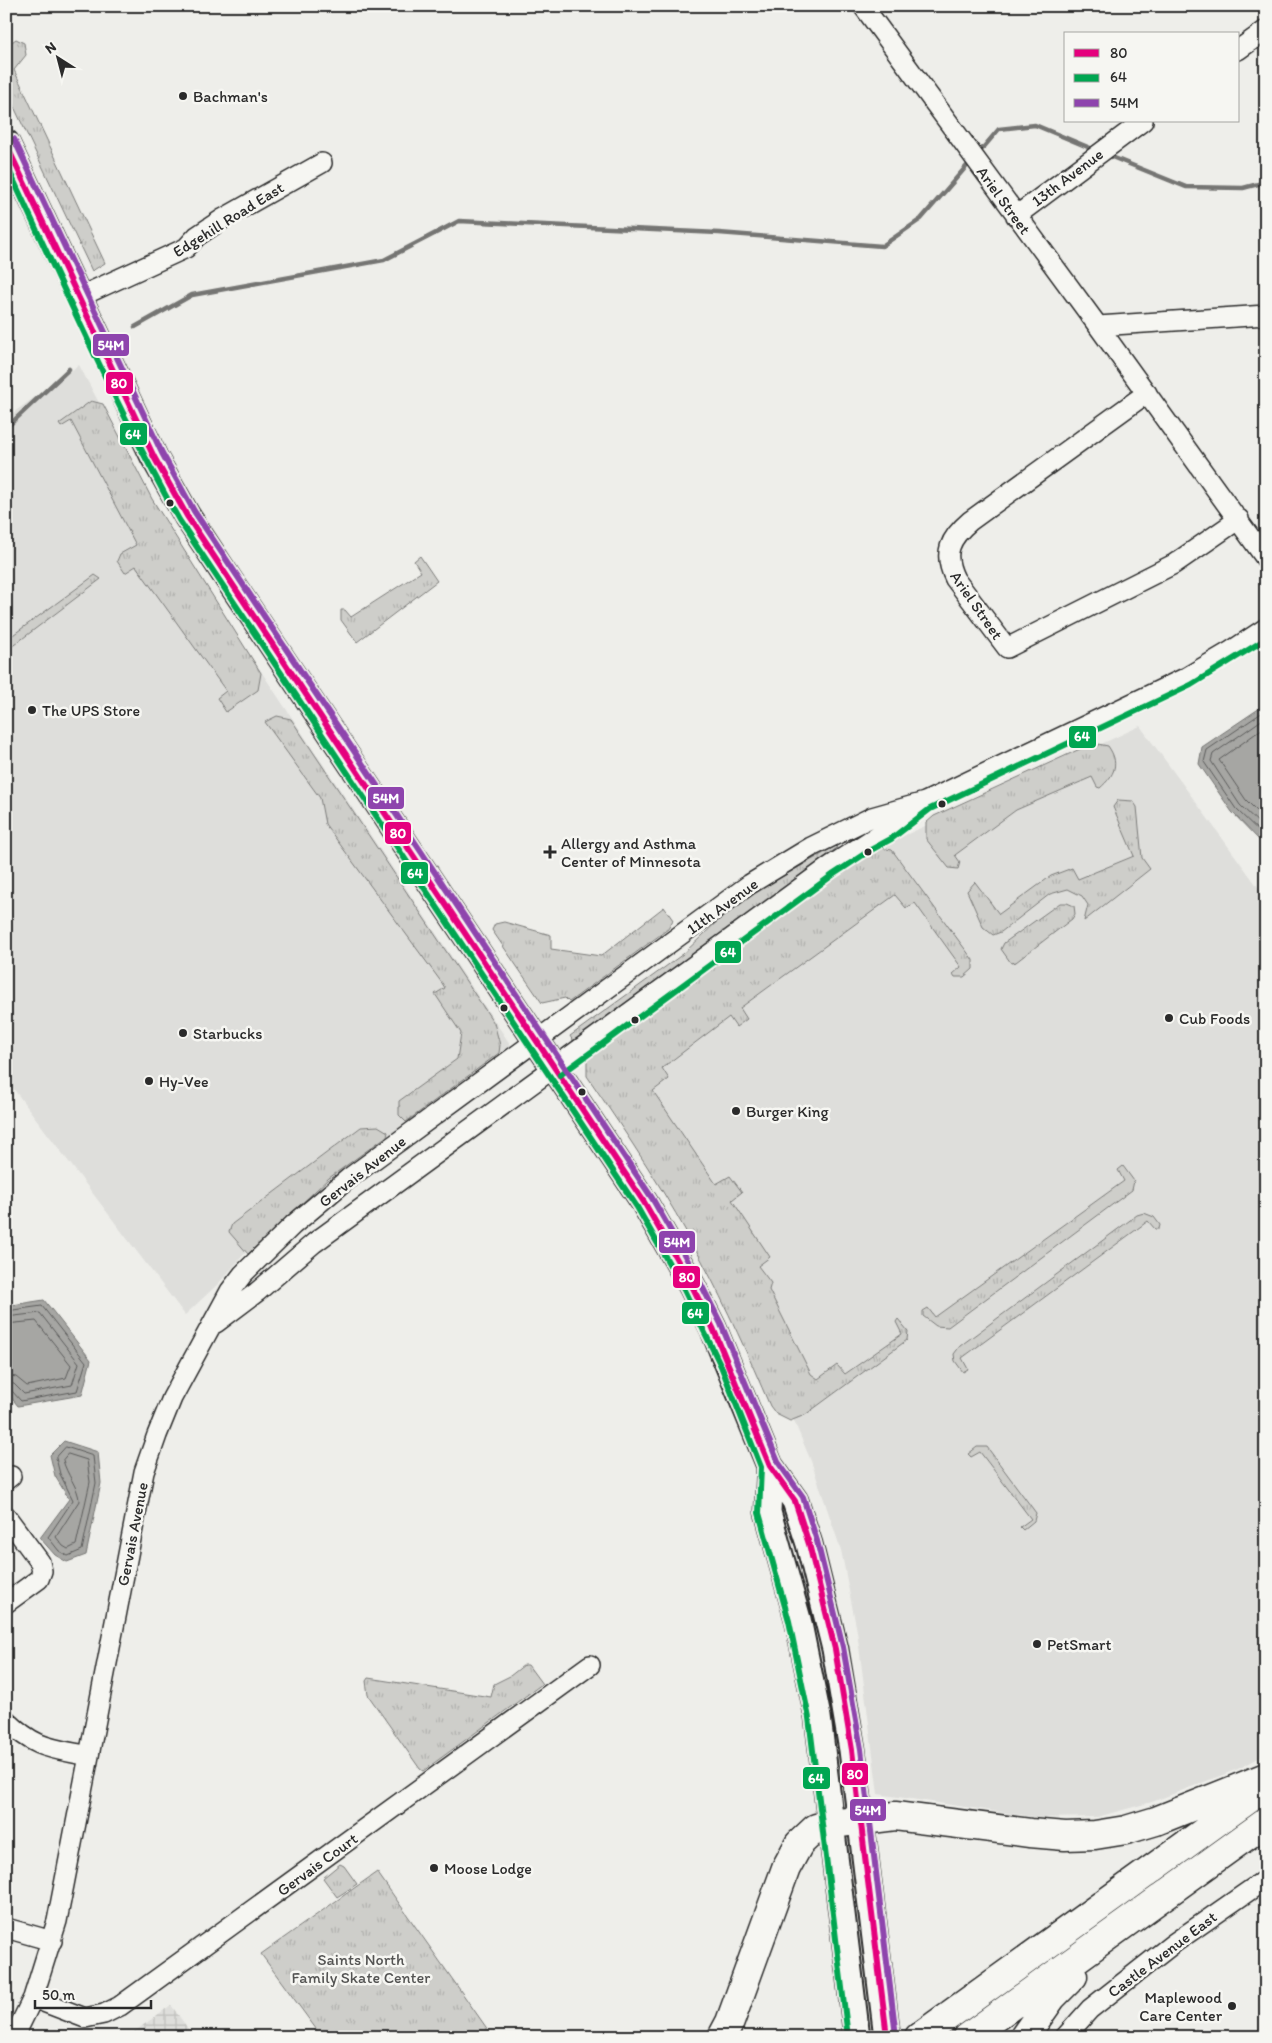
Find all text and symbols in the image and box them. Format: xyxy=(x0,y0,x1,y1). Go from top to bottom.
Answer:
north arrow xyxy=(32,32,82,82)
legend xyxy=(1064,32,1240,122)
text: N xyxy=(42,38,59,58)
text: 80 xyxy=(1110,44,1127,62)
text: 64 xyxy=(1110,68,1127,86)
place label: Bachman's xyxy=(193,87,268,106)
marker: Bachman's xyxy=(177,90,189,102)
text: 54M xyxy=(1110,94,1139,112)
street label: 13th Avenue xyxy=(1028,144,1107,210)
street label: Ariel Street xyxy=(973,163,1035,238)
street label: Edgehill Road East xyxy=(169,178,287,261)
line badge: 54M xyxy=(92,333,130,357)
text: 54M xyxy=(98,337,124,354)
line badge: 80 xyxy=(105,371,134,395)
text: 80 xyxy=(111,375,128,392)
line badge: 64 xyxy=(119,422,148,446)
text: 64 xyxy=(125,426,141,443)
unlabelled marker xyxy=(165,498,175,508)
street label: Ariel Street xyxy=(946,567,1007,643)
place label: The UPS Store xyxy=(42,701,140,720)
marker: The UPS Store xyxy=(26,704,38,716)
line badge: 64 xyxy=(1068,725,1097,749)
text: 64 xyxy=(1074,728,1090,745)
line badge: 54M xyxy=(367,786,405,810)
text: 54M xyxy=(373,790,399,807)
unlabelled marker xyxy=(937,799,947,809)
line badge: 80 xyxy=(384,821,412,845)
text: 80 xyxy=(390,825,407,842)
place label: Allergy and Asthma Center of Minnesota xyxy=(561,834,701,871)
marker: Allergy and Asthma Center of Minnesota xyxy=(543,845,557,859)
unlabelled marker xyxy=(863,847,873,857)
line badge: 64 xyxy=(400,861,429,885)
text: 64 xyxy=(407,865,423,882)
street label: 11th Avenue xyxy=(683,874,762,939)
line badge: 64 xyxy=(714,940,742,964)
text: 64 xyxy=(720,944,736,961)
unlabelled marker xyxy=(499,1003,509,1013)
place label: Cub Foods xyxy=(1179,1009,1250,1028)
marker: Cub Foods xyxy=(1163,1012,1175,1024)
unlabelled marker xyxy=(630,1015,640,1025)
place label: Starbucks xyxy=(193,1024,262,1043)
marker: Starbucks xyxy=(177,1027,189,1039)
place label: Hy-Vee xyxy=(159,1072,209,1091)
marker: Hy-Vee xyxy=(143,1075,155,1087)
unlabelled marker xyxy=(577,1087,587,1097)
place label: Burger King xyxy=(746,1102,830,1121)
marker: Burger King xyxy=(730,1105,742,1117)
street label: Gervais Avenue xyxy=(315,1131,410,1211)
line badge: 54M xyxy=(658,1230,696,1254)
text: 54M xyxy=(664,1234,690,1251)
line badge: 80 xyxy=(672,1265,701,1289)
text: 80 xyxy=(679,1269,696,1286)
line badge: 64 xyxy=(681,1301,710,1325)
text: 64 xyxy=(687,1305,703,1322)
street label: Gervais Avenue xyxy=(113,1480,152,1588)
place label: PetSmart xyxy=(1047,1635,1111,1654)
marker: PetSmart xyxy=(1031,1638,1043,1650)
line badge: 80 xyxy=(841,1762,869,1786)
line badge: 64 xyxy=(802,1766,831,1790)
text: 80 xyxy=(847,1766,864,1783)
text: 64 xyxy=(808,1770,824,1787)
line badge: 54M xyxy=(849,1798,887,1822)
text: 54M xyxy=(855,1802,881,1819)
street label: Gervais Court xyxy=(273,1829,361,1900)
place label: Moose Lodge xyxy=(444,1859,532,1878)
marker: Moose Lodge xyxy=(428,1862,440,1874)
street label: Castle Avenue East xyxy=(1104,1907,1221,2002)
park label: Saints North Family Skate Center xyxy=(292,1950,430,1987)
scale bar xyxy=(35,1978,151,2010)
text: 50 m xyxy=(42,1986,75,2004)
place label: Maplewood Care Center xyxy=(1139,1988,1223,2025)
marker: Maplewood Care Center xyxy=(1226,2000,1238,2012)

